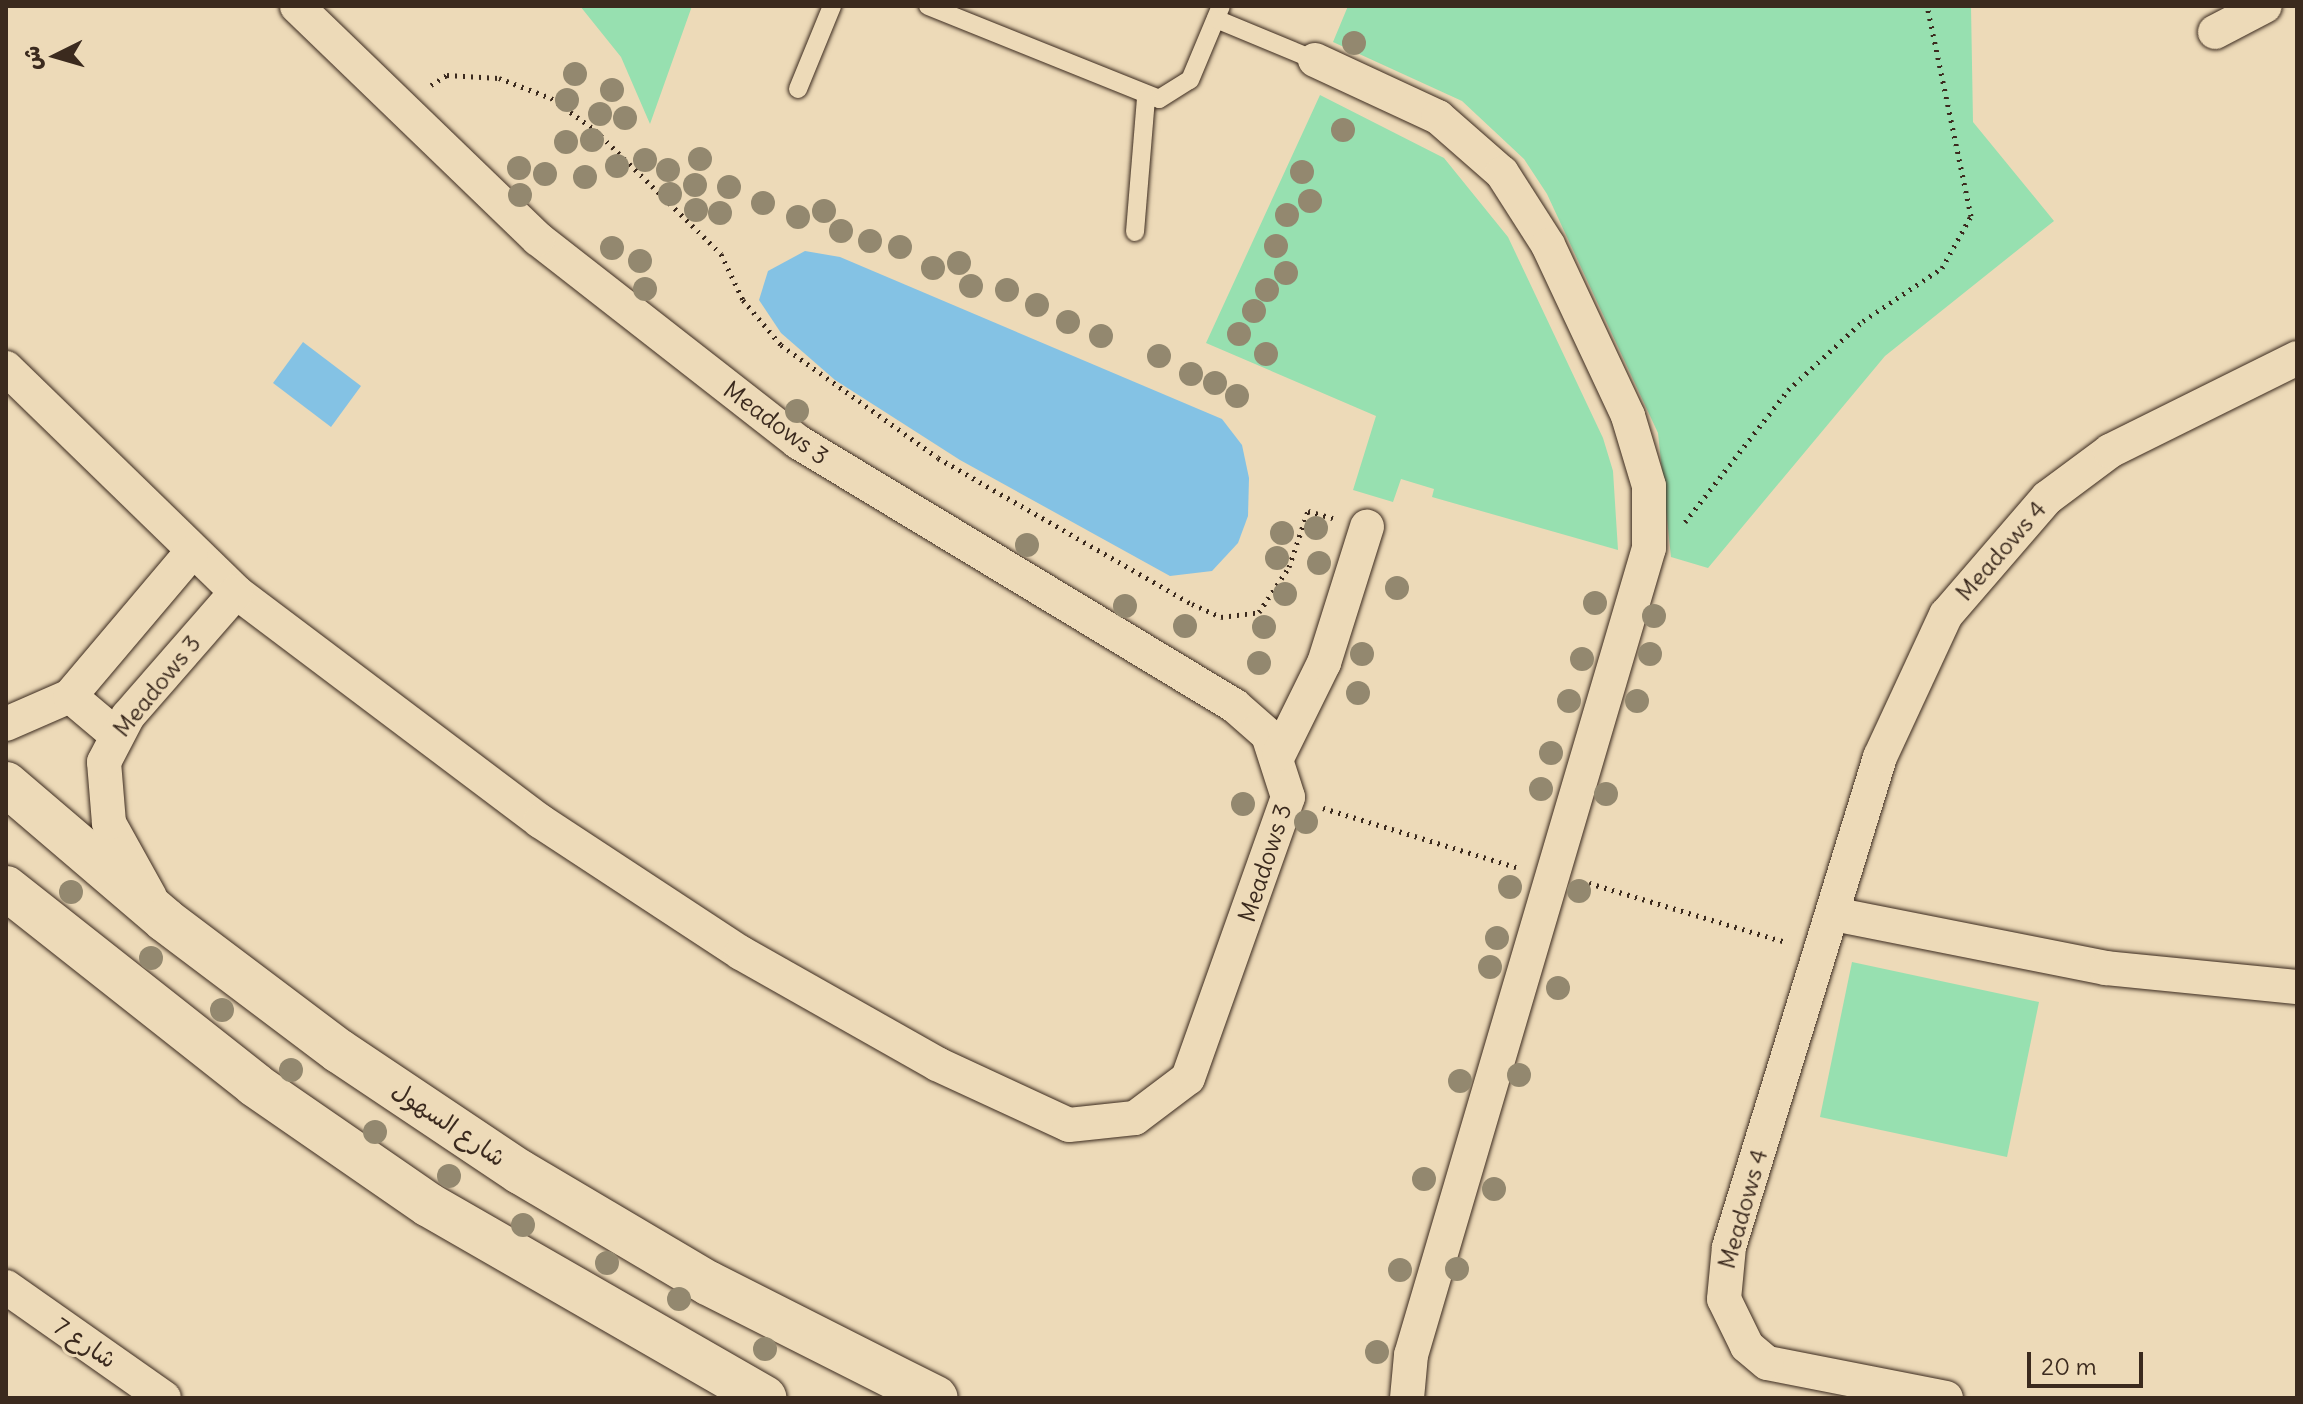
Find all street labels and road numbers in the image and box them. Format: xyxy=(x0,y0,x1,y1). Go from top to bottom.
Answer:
street label: Meadows 3 xyxy=(718,375,834,471)
street label: Meadows 4 xyxy=(1950,495,2052,607)
street label: Meadows 3 xyxy=(107,629,207,743)
street label: Meadows 3 xyxy=(1232,800,1298,926)
street label: شارع السهول xyxy=(387,1076,511,1172)
street label: Meadows 4 xyxy=(1712,1146,1774,1272)
street label: شارع 7 xyxy=(48,1312,122,1374)

